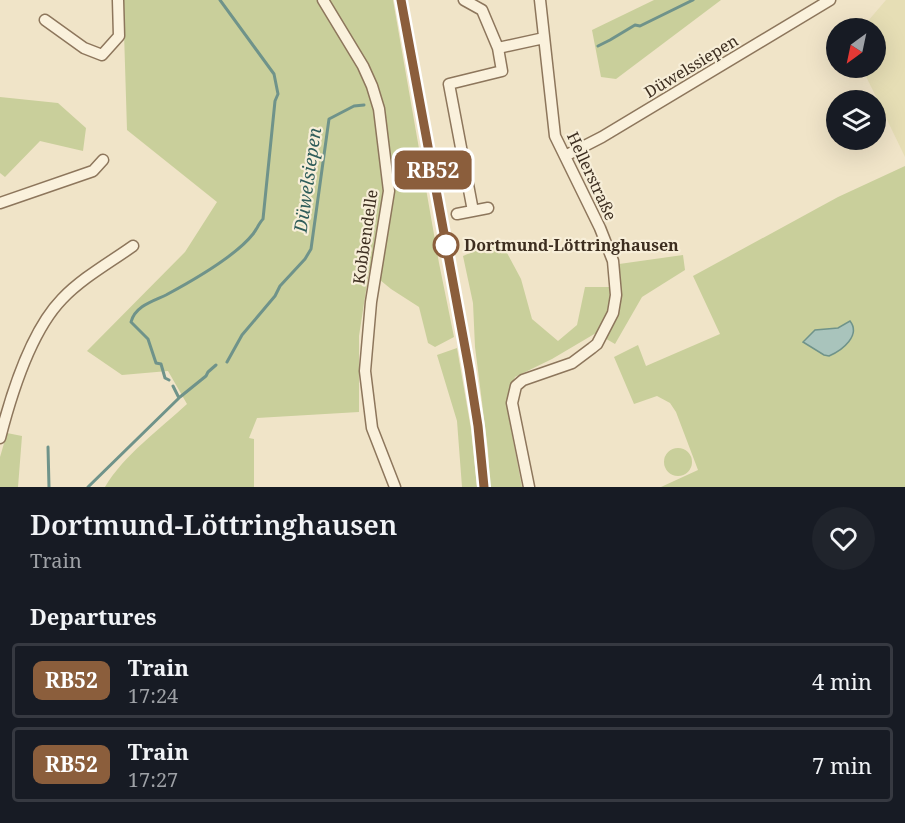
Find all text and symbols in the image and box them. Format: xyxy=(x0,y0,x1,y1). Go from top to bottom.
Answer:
north arrow xyxy=(826,18,886,78)
map controls xyxy=(826,18,886,150)
street label: Düwelssiepen xyxy=(640,29,742,103)
button: layers xyxy=(826,90,886,150)
water label: Düwelsiepen xyxy=(288,126,326,235)
street label: Hellerstraße xyxy=(562,128,622,224)
line badge: RB52 xyxy=(391,150,475,190)
text: RB52 xyxy=(407,156,459,184)
street label: Kobbendelle xyxy=(347,188,383,286)
marker: Dortmund-Löttringhausen xyxy=(433,232,459,258)
place label: Dortmund-Löttringhausen xyxy=(464,234,679,256)
text: Dortmund-Löttringhausen xyxy=(30,505,397,543)
button: heart xyxy=(812,507,875,570)
text: Train xyxy=(30,547,82,574)
text: Departures xyxy=(30,601,157,631)
text: Train xyxy=(128,652,189,682)
text: RB52 xyxy=(45,666,98,694)
text: 4 min xyxy=(812,666,872,696)
text: 17:24 xyxy=(128,682,178,709)
text: Train xyxy=(128,736,189,766)
text: RB52 xyxy=(45,750,98,778)
text: 7 min xyxy=(812,750,872,780)
text: 17:27 xyxy=(128,766,178,793)

